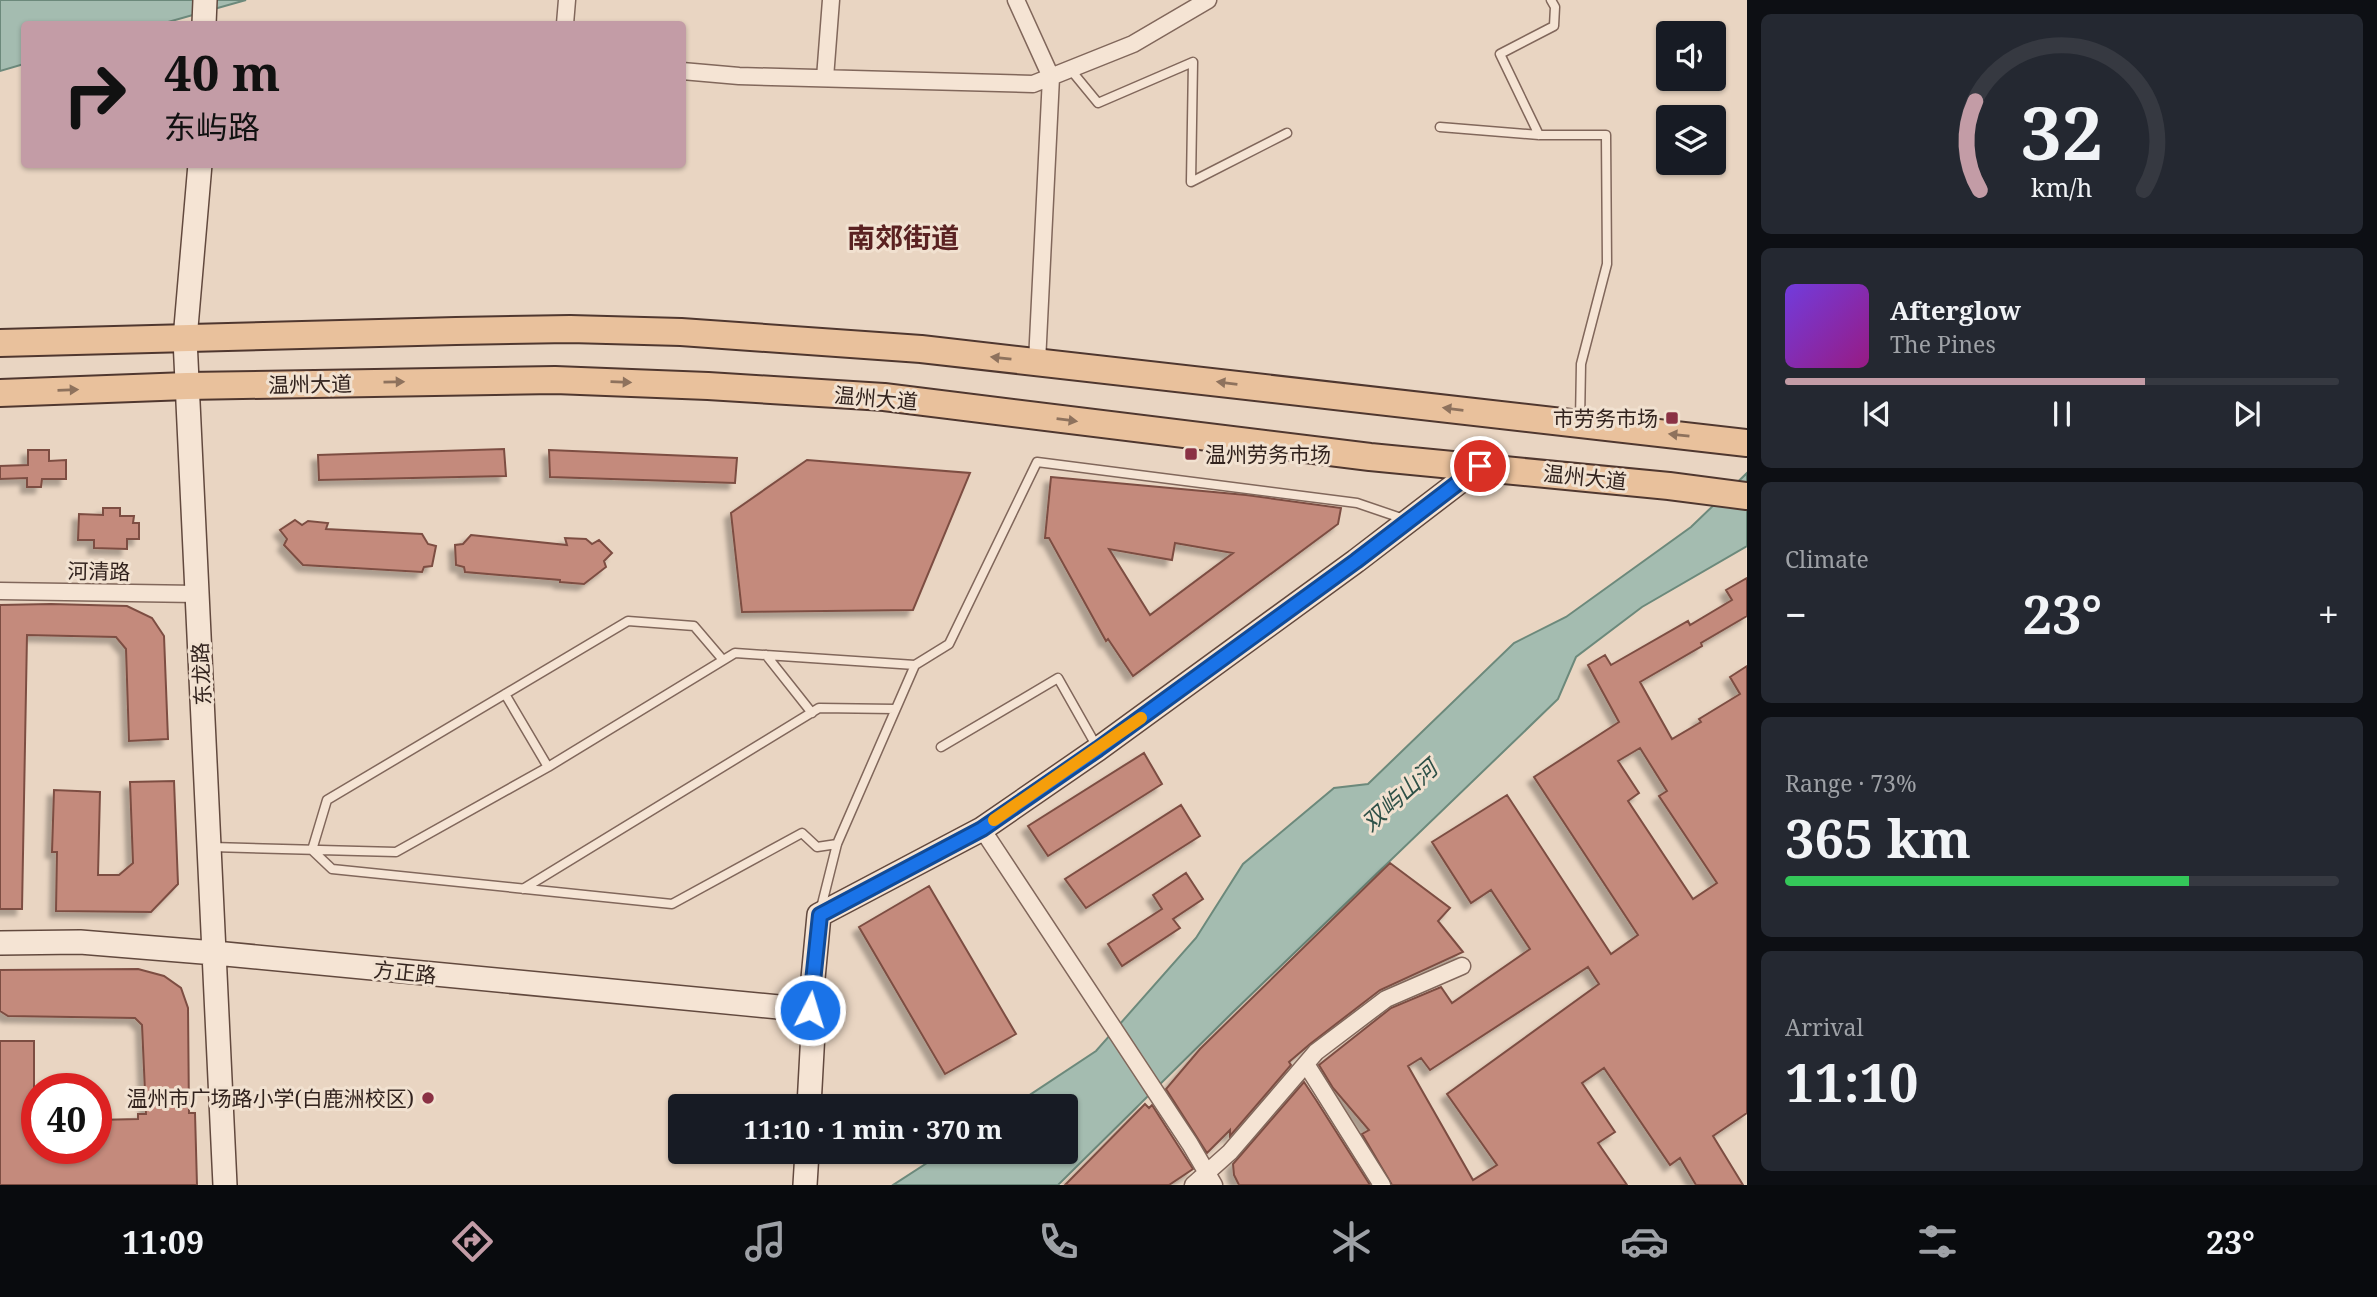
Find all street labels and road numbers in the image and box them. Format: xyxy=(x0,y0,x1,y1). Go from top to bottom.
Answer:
street label: 温州大道 xyxy=(268,369,352,399)
street label: 温州大道 xyxy=(833,380,919,416)
street label: 温州大道 xyxy=(1542,459,1628,495)
street label: 河清路 xyxy=(67,556,131,586)
street label: 东龙路 xyxy=(185,642,217,706)
street label: 方正路 xyxy=(372,955,438,989)

